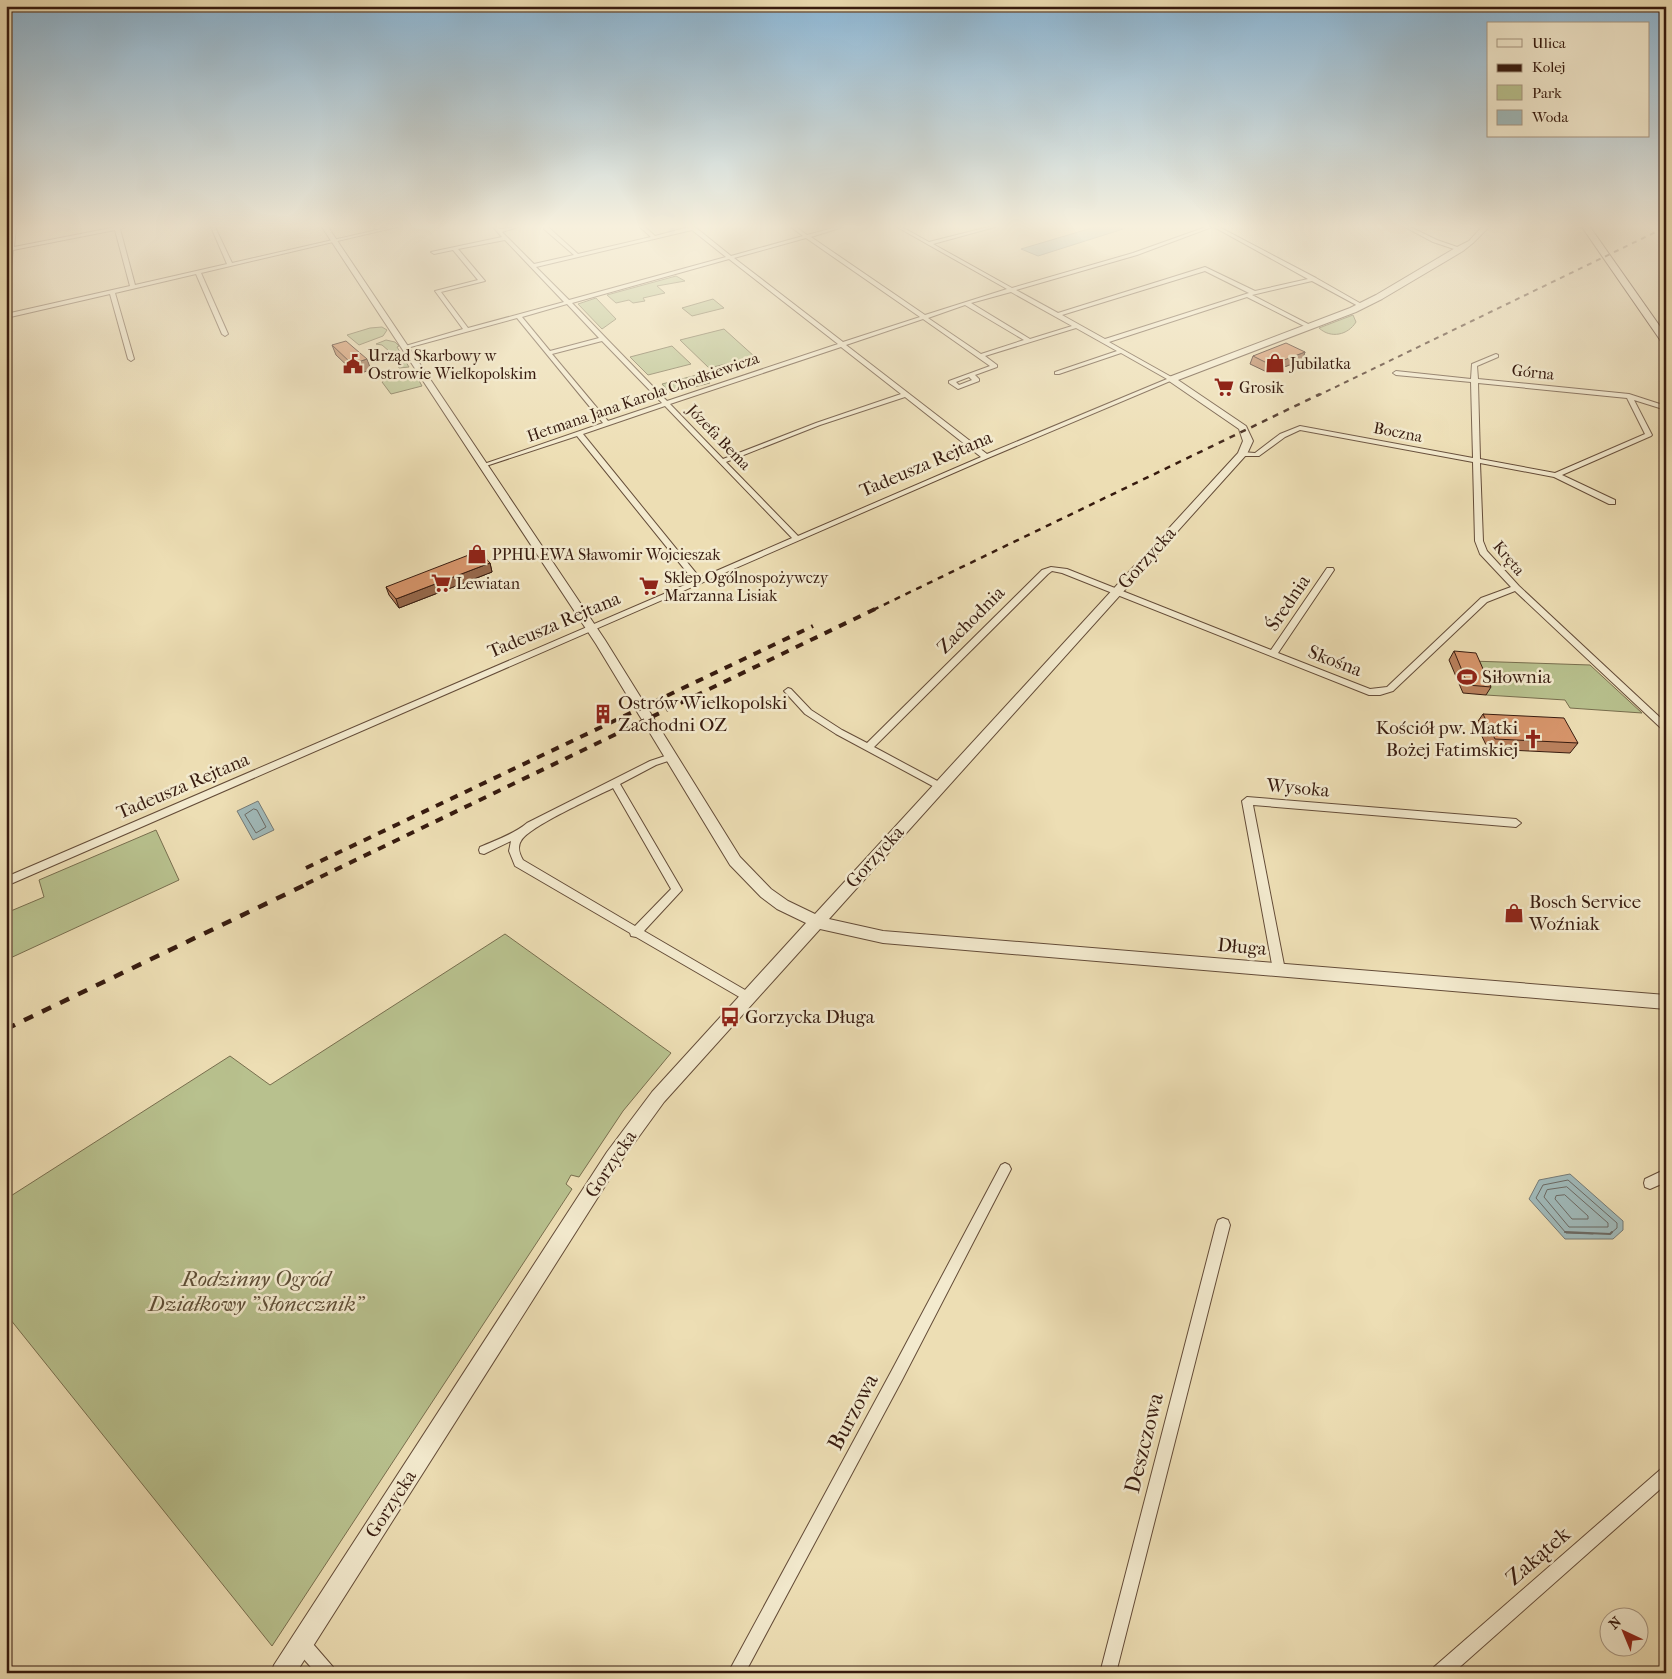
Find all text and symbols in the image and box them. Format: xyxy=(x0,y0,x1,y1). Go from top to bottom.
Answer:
legend xyxy=(1487,22,1650,138)
text: Ulica xyxy=(1532,34,1567,52)
text: Kolej xyxy=(1532,58,1565,76)
text: Park xyxy=(1532,84,1562,102)
text: Woda xyxy=(1531,108,1569,126)
place label: Urząd Skarbowy w Ostrowie Wielkopolskim xyxy=(368,346,537,383)
street label: Hetmana Jana Karola Chodkiewicza xyxy=(524,348,762,446)
shop icon: Jubilatka xyxy=(1264,352,1286,374)
public building icon: Urząd Skarbowy w Ostrowie Wielkopolskim xyxy=(342,353,364,375)
place label: Jubilatka xyxy=(1288,354,1351,373)
street label: Górna xyxy=(1511,360,1556,384)
supermarket icon: Grosik xyxy=(1213,376,1235,398)
place label: Grosik xyxy=(1239,378,1285,397)
street label: Józefa Bema xyxy=(682,399,755,474)
street label: Boczna xyxy=(1372,418,1425,446)
street label: Tadeusza Rejtana xyxy=(856,426,996,502)
street label: Gorzycka xyxy=(1113,522,1181,594)
street label: Kręta xyxy=(1489,537,1529,580)
shop icon: PPHU EWA Sławomir Wojcieszak xyxy=(466,543,488,565)
place label: PPHU EWA Sławomir Wojcieszak xyxy=(492,545,721,564)
place label: Sklep Ogólnospożywczy Marzanna Lisiak xyxy=(664,568,829,605)
street label: Średnia xyxy=(1260,570,1315,635)
supermarket icon: Lewiatan xyxy=(430,572,452,594)
place label: Lewiatan xyxy=(456,574,521,593)
supermarket icon: Sklep Ogólnospożywczy Marzanna Lisiak xyxy=(638,575,660,597)
street label: Zachodnia xyxy=(933,582,1009,658)
street label: Tadeusza Rejtana xyxy=(484,587,624,663)
street label: Skośna xyxy=(1305,641,1365,681)
sports icon: Siłownia xyxy=(1456,666,1478,688)
place label: Siłownia xyxy=(1482,666,1552,688)
place label: Ostrów Wielkopolski Zachodni OZ xyxy=(618,692,788,736)
building icon: Ostrów Wielkopolski Zachodni OZ xyxy=(592,703,614,725)
place label: Kościół pw. Matki Bożej Fatimskiej xyxy=(1376,717,1518,761)
church icon: Kościół pw. Matki Bożej Fatimskiej xyxy=(1522,728,1544,750)
street label: Tadeusza Rejtana xyxy=(113,748,253,824)
street label: Wysoka xyxy=(1265,774,1331,802)
street label: Gorzycka xyxy=(841,821,909,893)
place label: Bosch Service Woźniak xyxy=(1528,891,1641,935)
shop icon: Bosch Service Woźniak xyxy=(1503,902,1525,924)
street label: Długa xyxy=(1216,934,1268,960)
bus stop icon: Gorzycka Długa xyxy=(719,1006,741,1028)
place label: Gorzycka Długa xyxy=(745,1006,875,1028)
street label: Gorzycka xyxy=(581,1126,642,1202)
park label: Rodzinny Ogród Działkowy "Słonecznik" xyxy=(147,1266,366,1317)
street label: Burzowa xyxy=(822,1369,884,1455)
street label: Deszczowa xyxy=(1119,1390,1169,1496)
street label: Gorzycka xyxy=(361,1466,421,1542)
street label: Zakątek xyxy=(1501,1521,1576,1591)
north arrow xyxy=(1600,1606,1650,1656)
text: N xyxy=(1606,1613,1625,1633)

